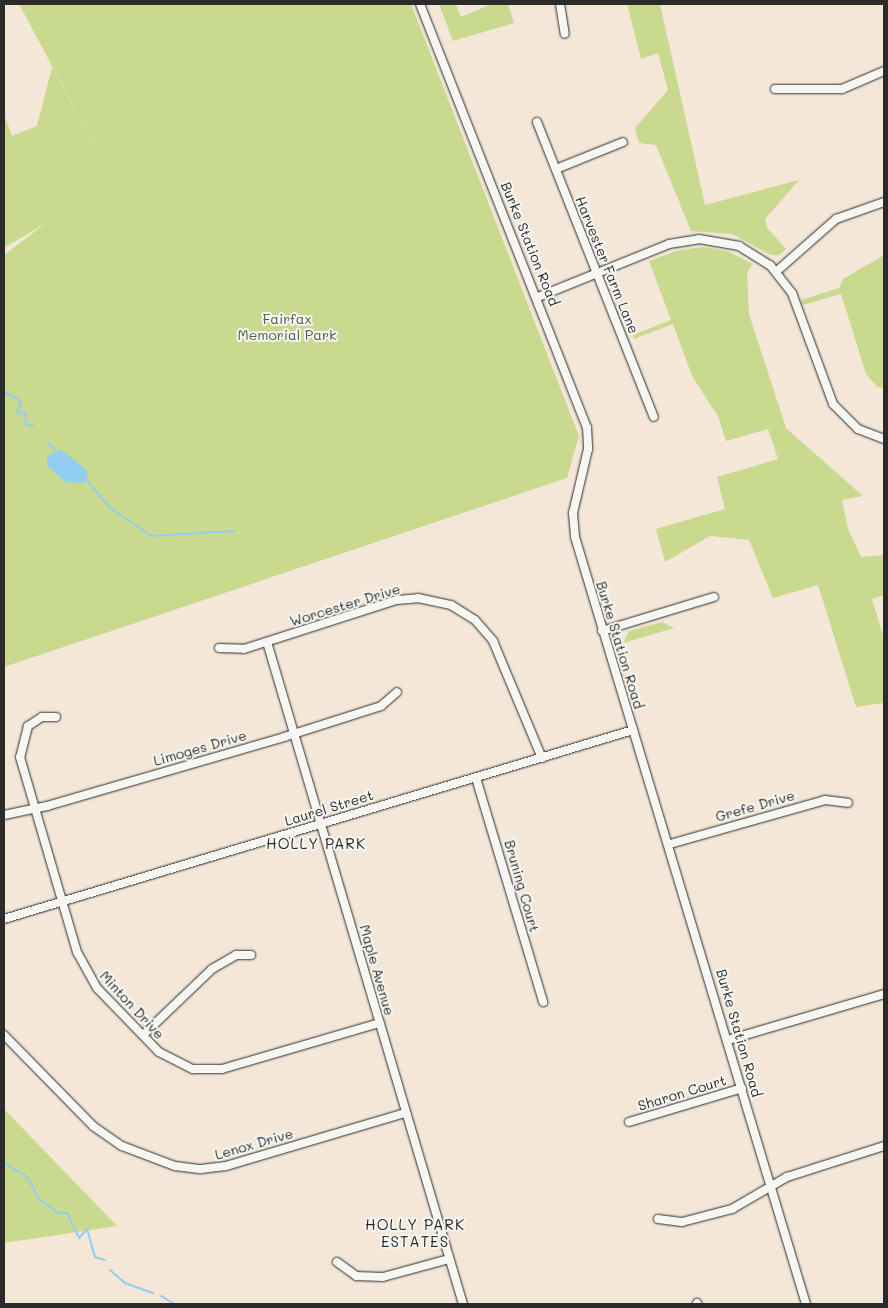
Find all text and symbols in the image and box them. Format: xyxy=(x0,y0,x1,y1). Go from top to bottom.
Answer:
street label: Burke Station Road xyxy=(497,179,563,309)
street label: Harvester Farm Lane xyxy=(572,194,642,336)
park label: Fairfax Memorial Park xyxy=(237,311,337,344)
street label: Burke Station Road xyxy=(593,579,647,711)
street label: Worcester Drive xyxy=(288,580,402,630)
street label: Limoges Drive xyxy=(151,727,249,769)
street label: Laurel Street xyxy=(283,787,375,829)
street label: Grefe Drive xyxy=(713,787,797,825)
district label: HOLLY PARK xyxy=(265,835,367,853)
street label: Bruning Court xyxy=(501,838,543,934)
street label: Maple Avenue xyxy=(356,923,398,1017)
street label: Minton Drive xyxy=(96,967,168,1043)
street label: Burke Station Road xyxy=(713,967,765,1099)
street label: Sharon Court xyxy=(636,1072,728,1114)
street label: Lenox Drive xyxy=(213,1125,295,1163)
district label: HOLLY PARK ESTATES xyxy=(364,1215,466,1250)

